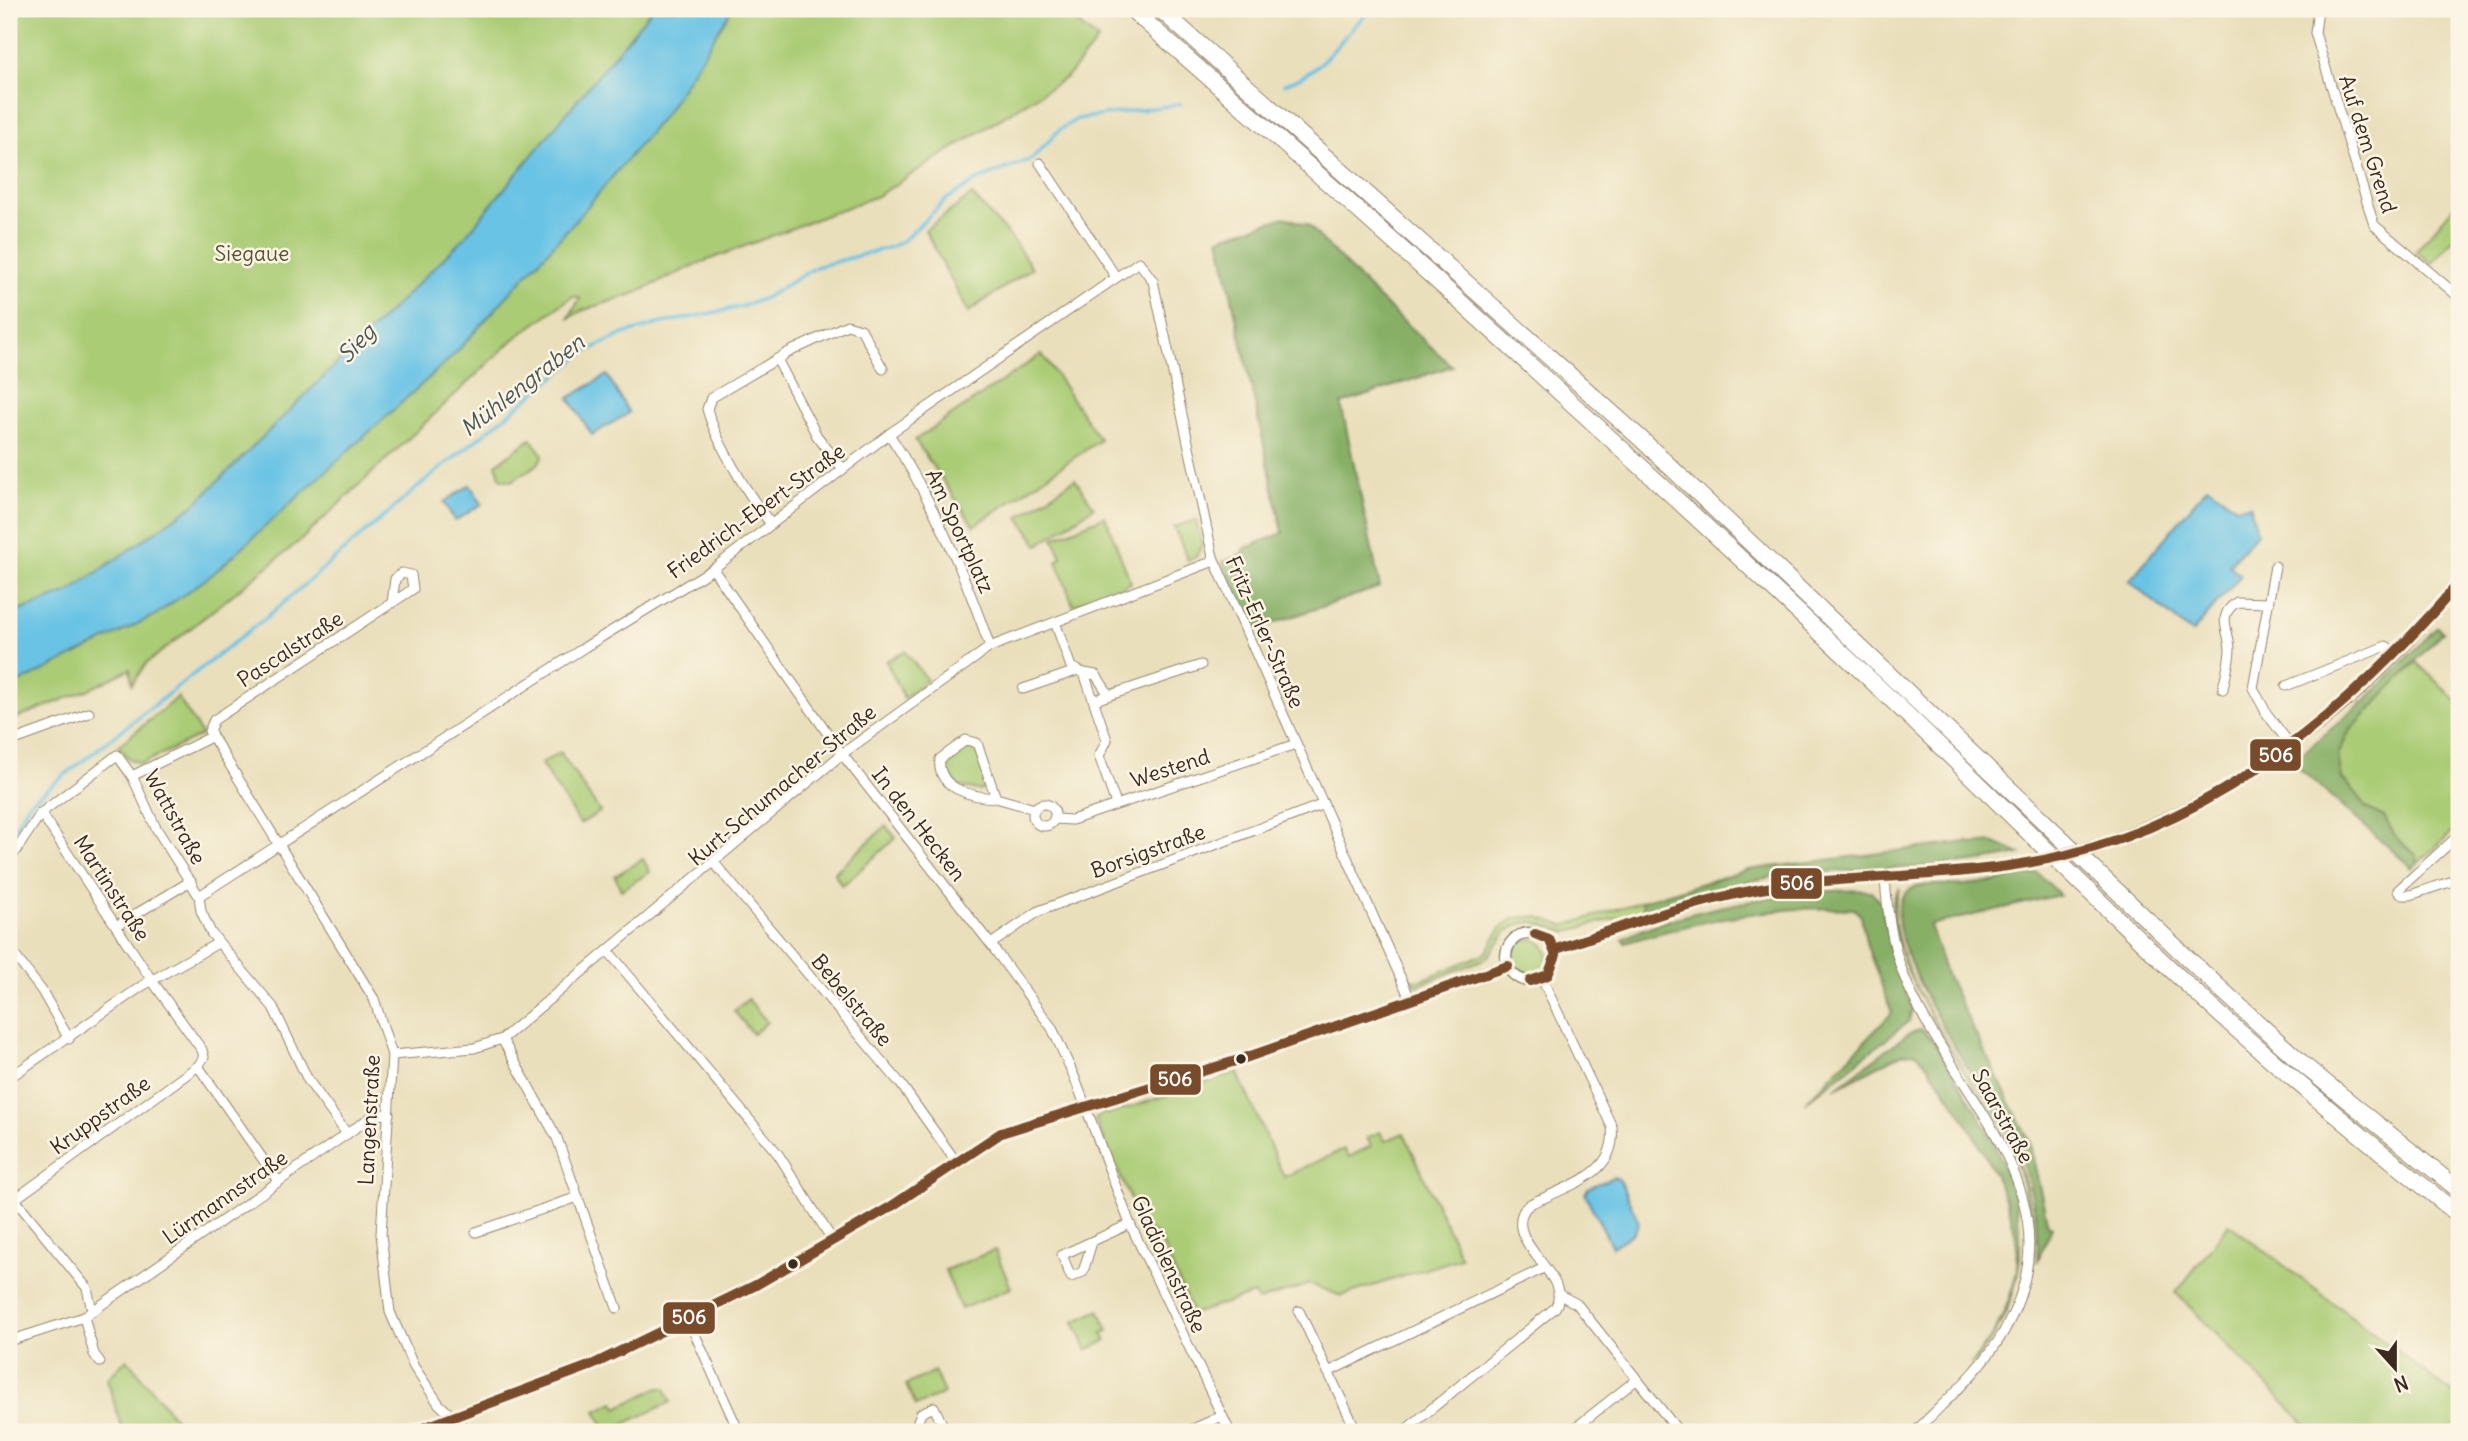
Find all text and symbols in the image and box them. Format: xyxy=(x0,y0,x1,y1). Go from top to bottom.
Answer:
street label: Auf dem Grend xyxy=(2333,72,2403,216)
park label: Siegaue xyxy=(215,240,289,267)
water label: Sieg xyxy=(331,316,383,369)
water label: Mühlengraben xyxy=(454,327,590,442)
street label: Friedrich-Ebert-Straße xyxy=(662,437,850,585)
street label: Am Sportplatz xyxy=(919,465,1001,597)
street label: Fritz-Erler-Straße xyxy=(1219,552,1311,712)
street label: Pascalstraße xyxy=(232,605,348,693)
street label: Kurt-Schumacher-Straße xyxy=(683,699,881,871)
line badge: 506 xyxy=(2249,738,2302,772)
street label: Westend xyxy=(1127,743,1213,793)
text: 506 xyxy=(2259,743,2293,767)
street label: In den Hecken xyxy=(866,761,972,887)
street label: Wattstraße xyxy=(138,765,212,869)
street label: Borsigstraße xyxy=(1087,818,1209,884)
street label: Martinstraße xyxy=(68,830,156,946)
line badge: 506 xyxy=(1770,867,1823,900)
text: 506 xyxy=(1780,871,1814,895)
street label: Bebelstraße xyxy=(806,948,898,1052)
unlabelled marker xyxy=(1234,1052,1248,1066)
street label: Langenstraße xyxy=(352,1054,386,1186)
line badge: 506 xyxy=(1149,1063,1202,1096)
street label: Saarstraße xyxy=(1966,1064,2040,1168)
text: 506 xyxy=(1158,1067,1192,1091)
street label: Kruppstraße xyxy=(45,1070,155,1160)
street label: Lürmannstraße xyxy=(157,1144,293,1250)
street label: Gladiolenstraße xyxy=(1125,1191,1213,1337)
unlabelled marker xyxy=(786,1257,800,1271)
line badge: 506 xyxy=(662,1301,716,1335)
text: 506 xyxy=(672,1305,706,1329)
north arrow xyxy=(2360,1332,2430,1402)
text: N xyxy=(2391,1370,2412,1397)

